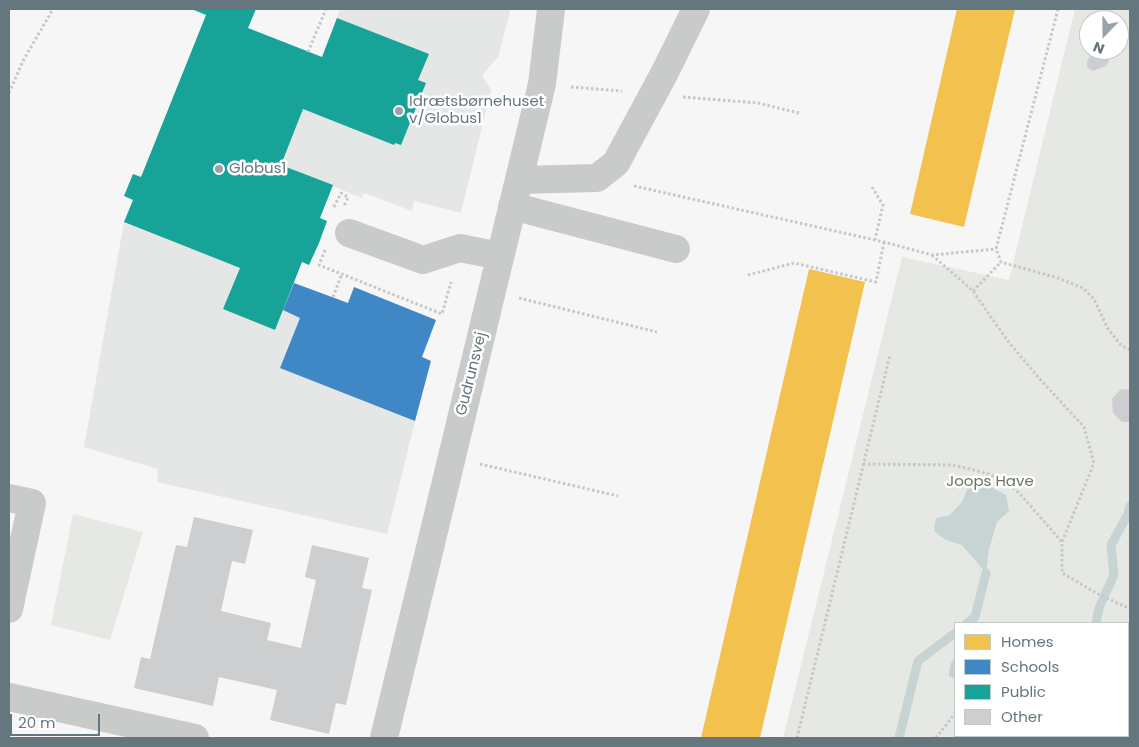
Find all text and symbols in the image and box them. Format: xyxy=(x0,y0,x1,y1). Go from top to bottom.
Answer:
north arrow xyxy=(1079,10,1129,60)
text: N xyxy=(1090,37,1107,59)
place label: Idrætsbørnehuset v/Globus1 xyxy=(409,93,544,128)
marker: Idrætsbørnehuset v/Globus1 xyxy=(393,105,405,117)
place label: Globus1 xyxy=(229,160,286,178)
marker: Globus1 xyxy=(213,163,225,175)
street label: Gudrunsvej xyxy=(453,330,491,418)
park label: Joops Have xyxy=(946,473,1034,491)
legend xyxy=(954,622,1129,737)
text: Homes xyxy=(1001,631,1054,652)
text: Schools xyxy=(1001,656,1059,677)
text: Public xyxy=(1001,681,1046,702)
scale bar xyxy=(12,704,102,736)
text: Other xyxy=(1001,706,1043,727)
text: 20 m xyxy=(18,712,56,733)

